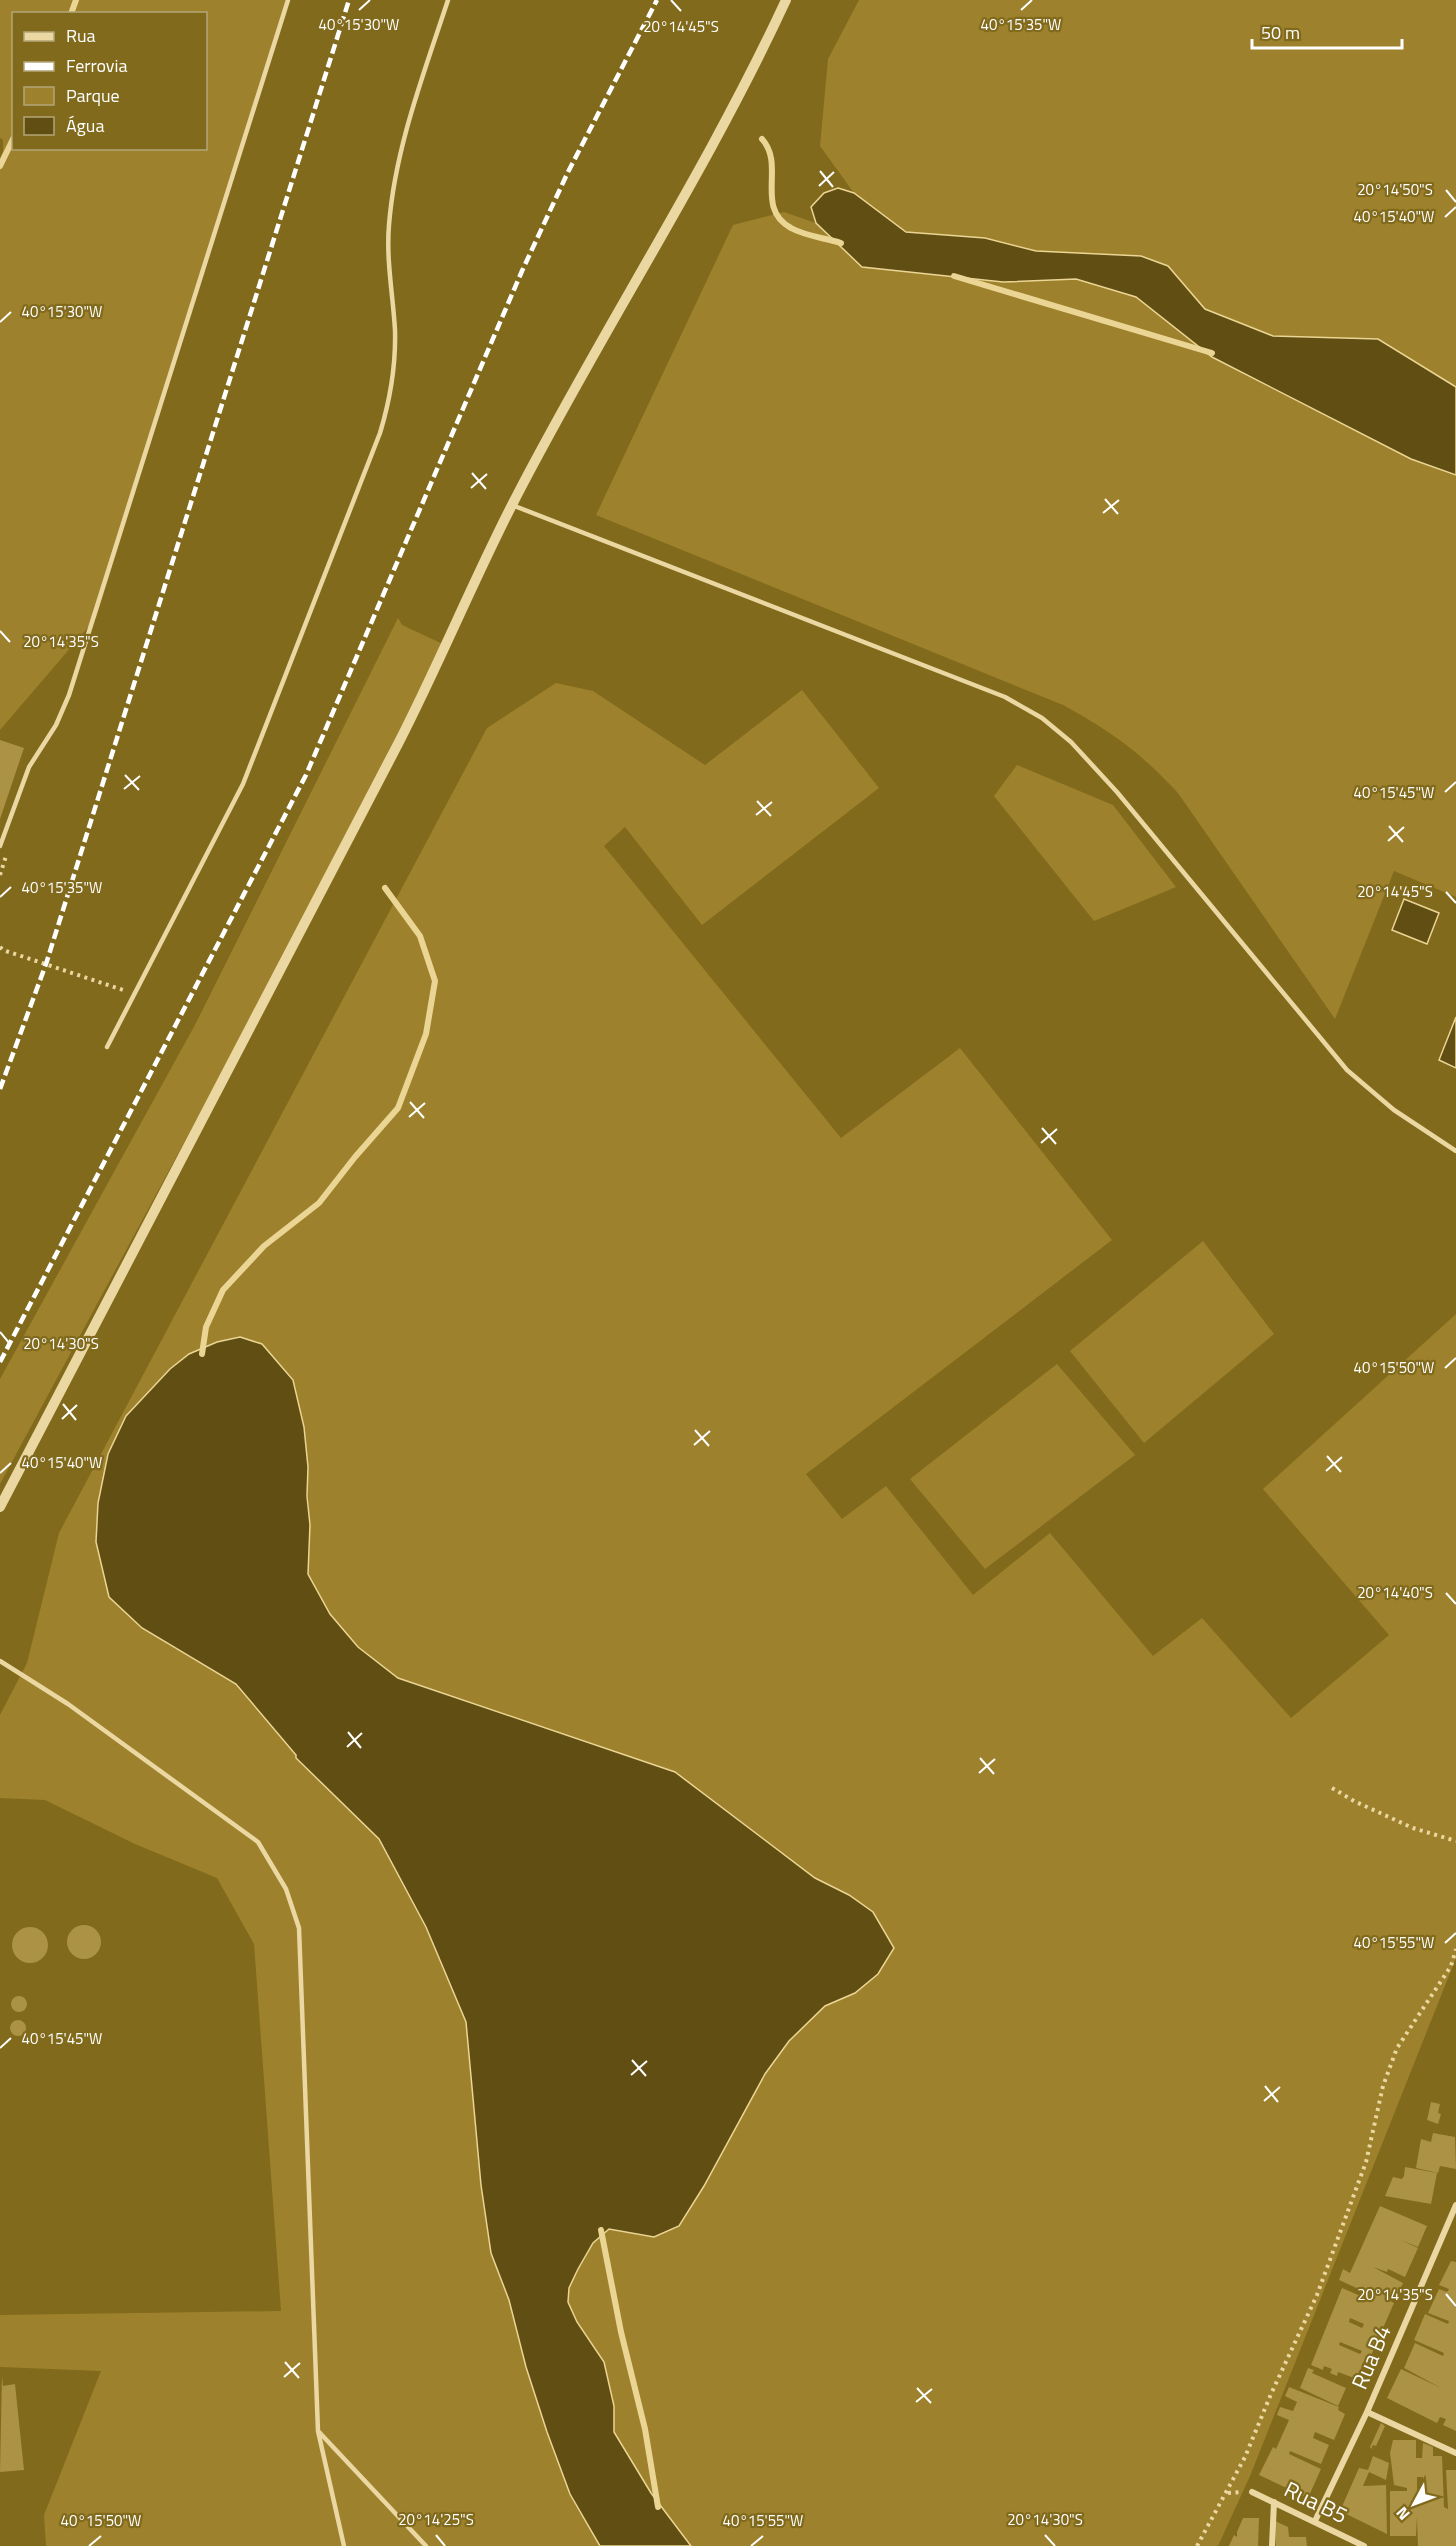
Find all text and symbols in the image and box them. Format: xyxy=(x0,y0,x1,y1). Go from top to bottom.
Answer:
legend xyxy=(12,12,207,150)
scale bar xyxy=(1252,12,1402,50)
text: 40°15'30"W xyxy=(319,13,399,36)
text: 40°15'35"W xyxy=(981,13,1061,36)
text: 20°14'45"S xyxy=(643,15,719,38)
text: 50 m xyxy=(1261,19,1300,46)
text: Rua xyxy=(66,22,96,49)
text: Ferrovia xyxy=(66,52,127,79)
text: Parque xyxy=(66,82,120,109)
text: Água xyxy=(66,112,104,139)
text: 20°14'50"S xyxy=(1357,178,1433,201)
text: 40°15'40"W xyxy=(1354,205,1434,228)
text: 40°15'30"W xyxy=(22,300,102,323)
text: 20°14'35"S xyxy=(23,630,99,653)
text: 40°15'45"W xyxy=(1354,781,1434,804)
text: 40°15'35"W xyxy=(22,876,102,899)
text: 20°14'45"S xyxy=(1357,880,1433,903)
text: 20°14'30"S xyxy=(23,1332,99,1355)
text: 40°15'50"W xyxy=(1354,1356,1434,1379)
text: 40°15'40"W xyxy=(22,1451,102,1474)
text: 20°14'40"S xyxy=(1357,1581,1433,1604)
text: 40°15'55"W xyxy=(1354,1931,1434,1954)
text: 40°15'45"W xyxy=(22,2027,102,2050)
text: 20°14'35"S xyxy=(1357,2283,1433,2306)
street label: Rua B4 xyxy=(1342,2320,1400,2394)
street label: Rua B5 xyxy=(1278,2472,1354,2532)
north arrow xyxy=(1384,2474,1444,2534)
text: N xyxy=(1390,2502,1415,2526)
text: 20°14'25"S xyxy=(398,2508,474,2531)
text: 20°14'30"S xyxy=(1007,2508,1083,2531)
text: 40°15'50"W xyxy=(61,2509,141,2532)
text: 40°15'55"W xyxy=(723,2509,803,2532)

